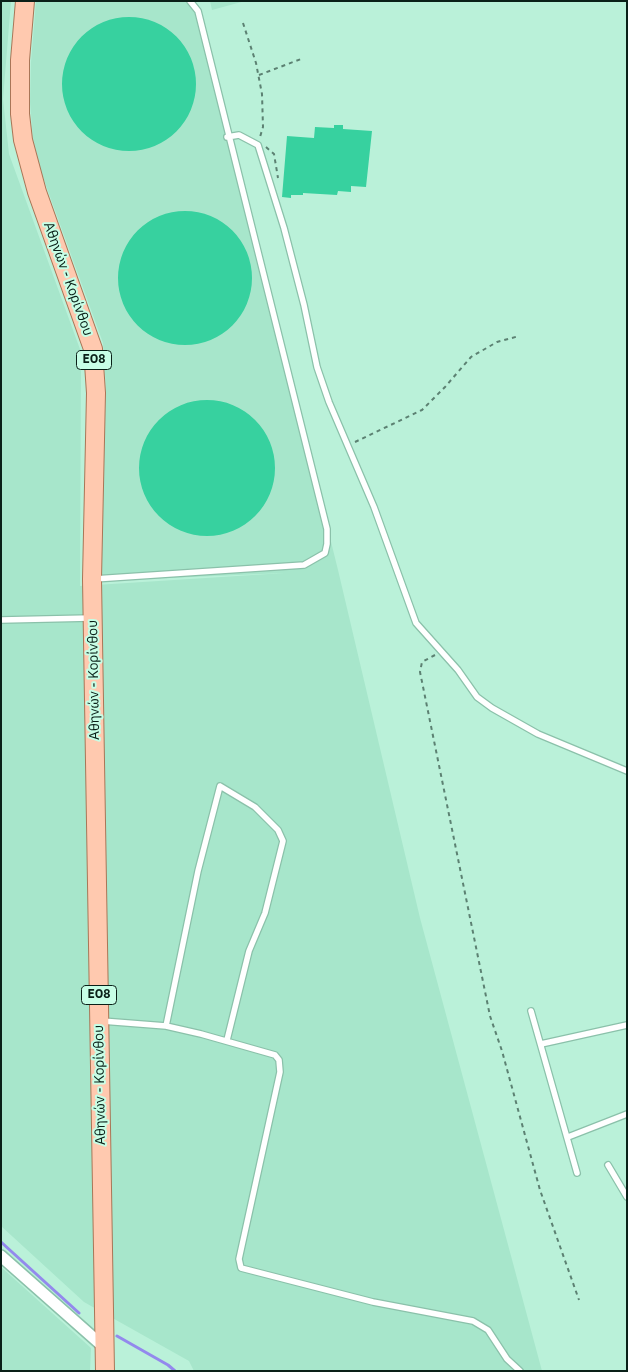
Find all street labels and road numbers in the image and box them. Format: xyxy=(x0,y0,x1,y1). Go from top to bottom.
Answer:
street label: Αθηνών - Κορίνθου xyxy=(40,220,96,338)
road number: ΕΟ8 xyxy=(76,350,112,370)
street label: Αθηνών - Κορίνθου xyxy=(85,620,103,740)
road number: ΕΟ8 xyxy=(82,986,116,1004)
street label: Αθηνών - Κορίνθου xyxy=(91,1025,109,1145)

